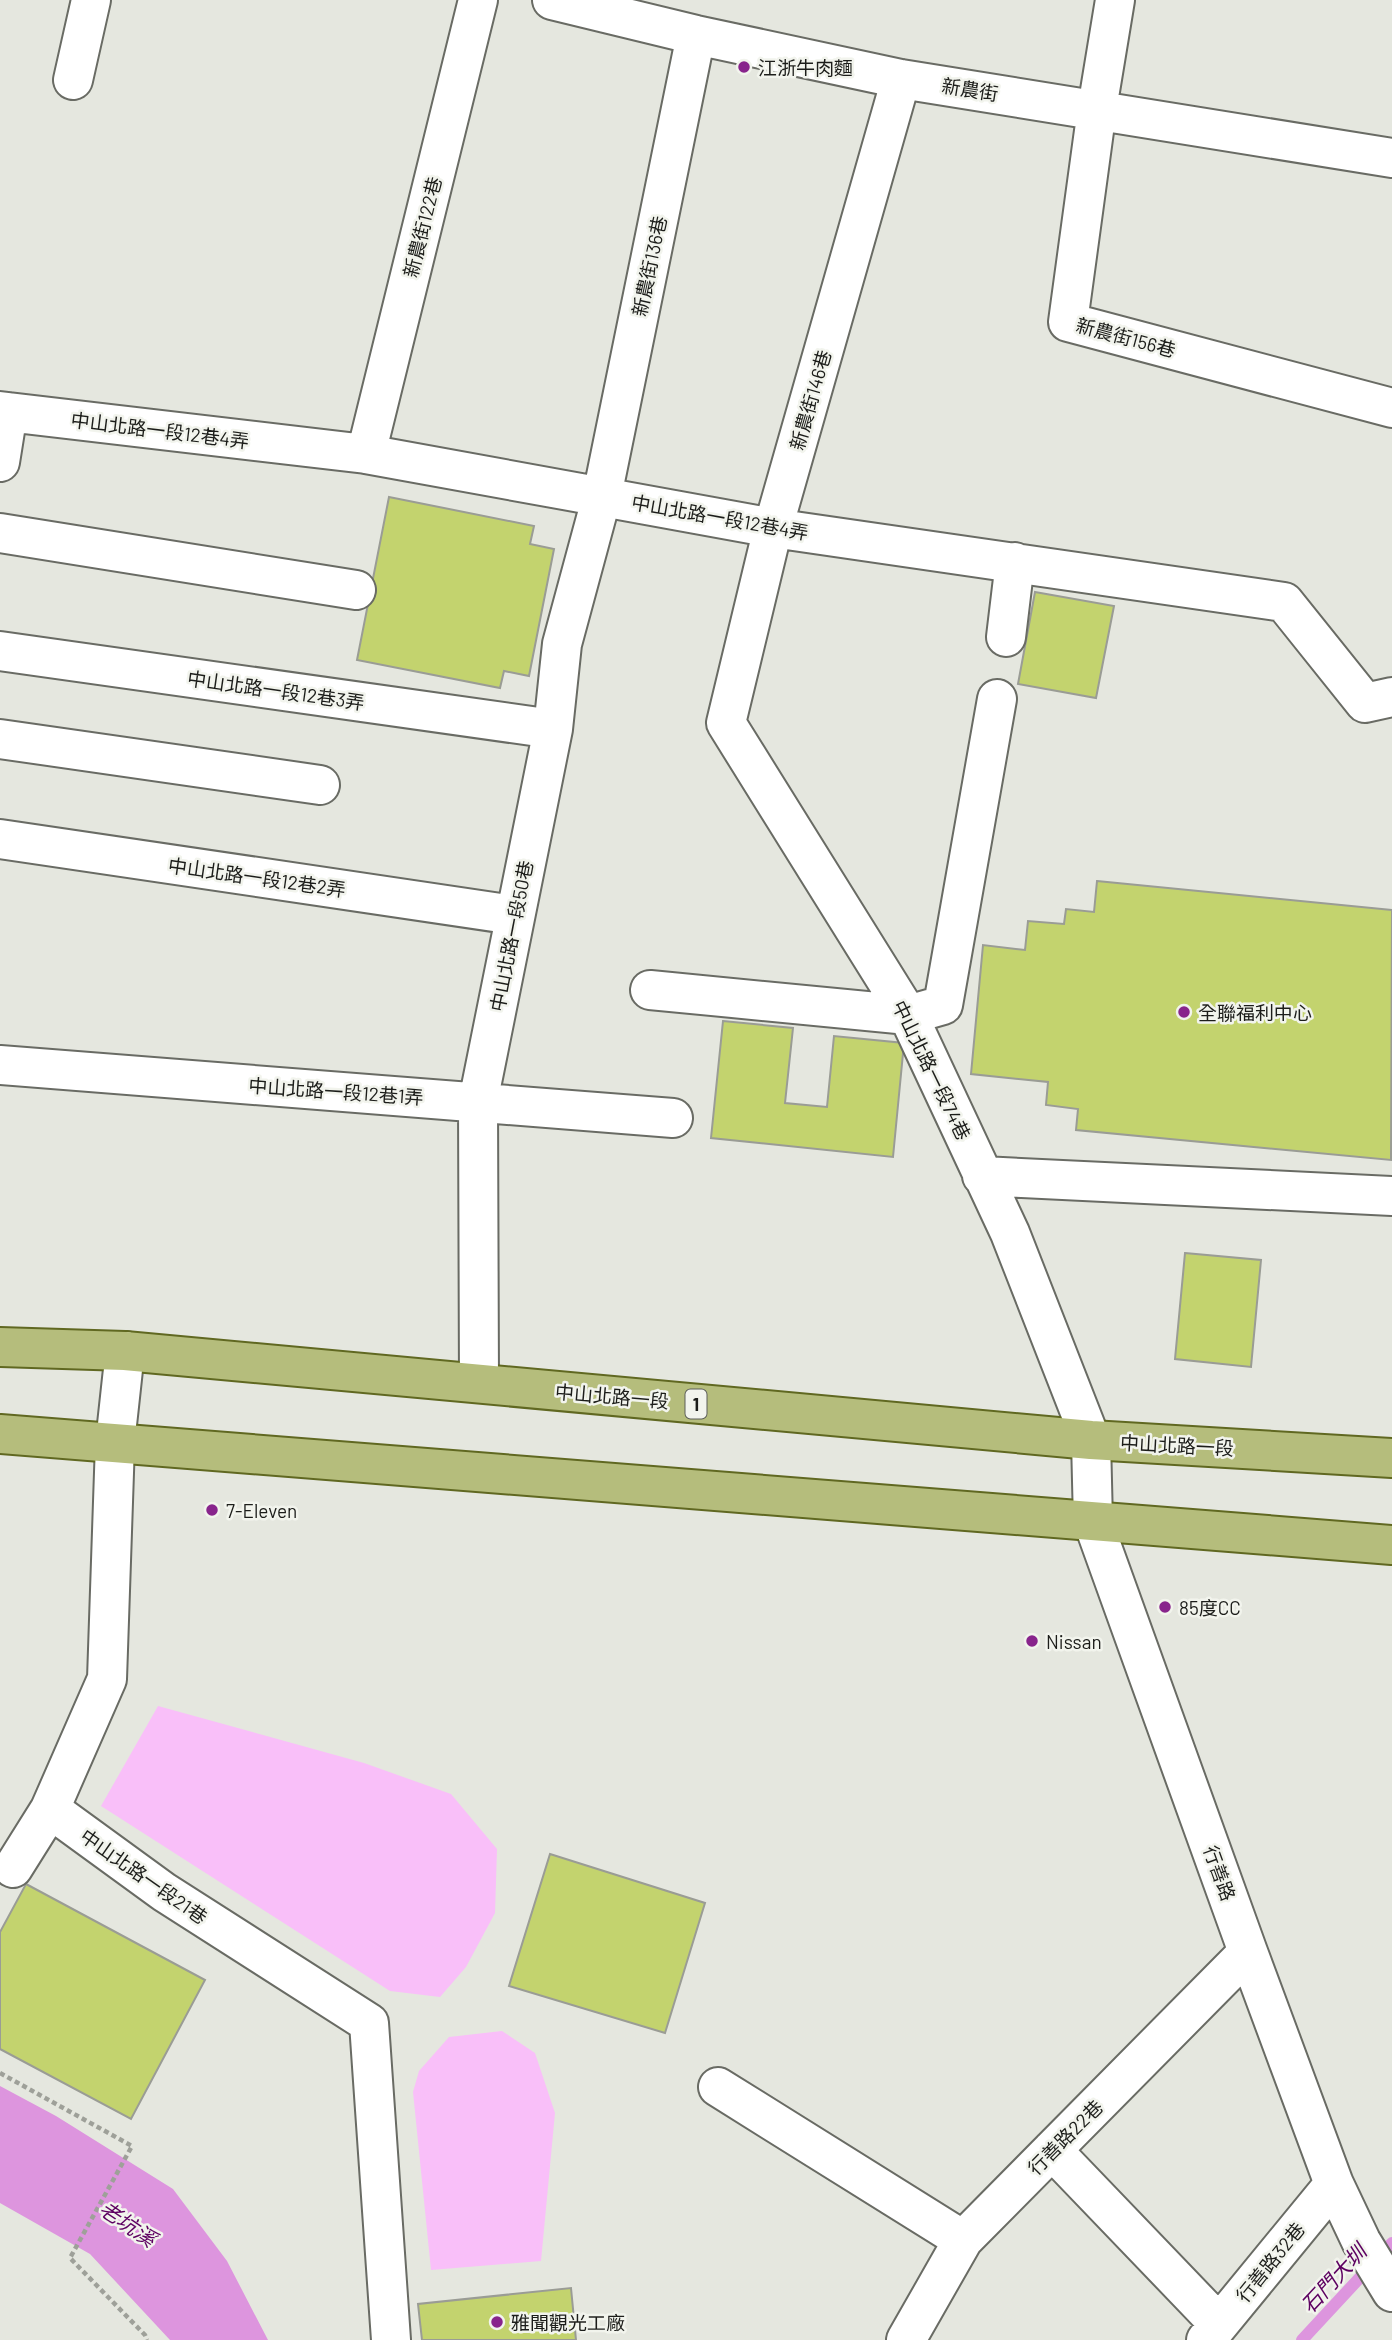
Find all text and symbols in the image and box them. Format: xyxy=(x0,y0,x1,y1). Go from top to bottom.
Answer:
place label: 江浙牛肉麵 xyxy=(758,56,853,79)
marker: 江浙牛肉麵 xyxy=(736,59,752,75)
street label: 新農街 xyxy=(940,73,1000,105)
street label: 新農街122巷 xyxy=(398,174,446,280)
street label: 新農街136巷 xyxy=(627,214,671,318)
street label: 新農街156巷 xyxy=(1074,313,1178,361)
street label: 新農街146巷 xyxy=(785,347,835,453)
street label: 中山北路一段12巷4弄 xyxy=(70,408,250,452)
street label: 中山北路一段12巷4弄 xyxy=(630,490,810,544)
street label: 中山北路一段12巷3弄 xyxy=(186,666,366,714)
street label: 中山北路一段12巷2弄 xyxy=(167,853,347,901)
street label: 中山北路一段50巷 xyxy=(485,858,537,1014)
street label: 中山北路一段74巷 xyxy=(888,996,976,1144)
place label: 全聯福利中心 xyxy=(1198,1001,1312,1024)
marker: 全聯福利中心 xyxy=(1176,1004,1192,1020)
street label: 中山北路一段12巷1弄 xyxy=(248,1073,424,1109)
street label: 中山北路一段 xyxy=(554,1380,670,1412)
road number: 1 xyxy=(686,1390,706,1419)
street label: 中山北路一段 xyxy=(1119,1431,1235,1459)
place label: 7-Eleven xyxy=(226,1499,297,1522)
marker: 7-Eleven xyxy=(204,1502,220,1518)
place label: 85度CC xyxy=(1179,1596,1241,1619)
marker: 85度CC xyxy=(1157,1599,1173,1615)
place label: Nissan xyxy=(1046,1630,1102,1653)
marker: Nissan xyxy=(1024,1633,1040,1649)
street label: 中山北路一段21巷 xyxy=(76,1824,212,1928)
street label: 行善路 xyxy=(1199,1842,1241,1904)
street label: 行善路22巷 xyxy=(1023,2095,1107,2179)
water label: 老坑溪 xyxy=(95,2195,164,2253)
street label: 行善路32巷 xyxy=(1231,2217,1309,2307)
water label: 石門大圳 xyxy=(1295,2237,1373,2317)
place label: 雅聞觀光工廠 xyxy=(511,2311,625,2334)
marker: 雅聞觀光工廠 xyxy=(489,2314,505,2330)

